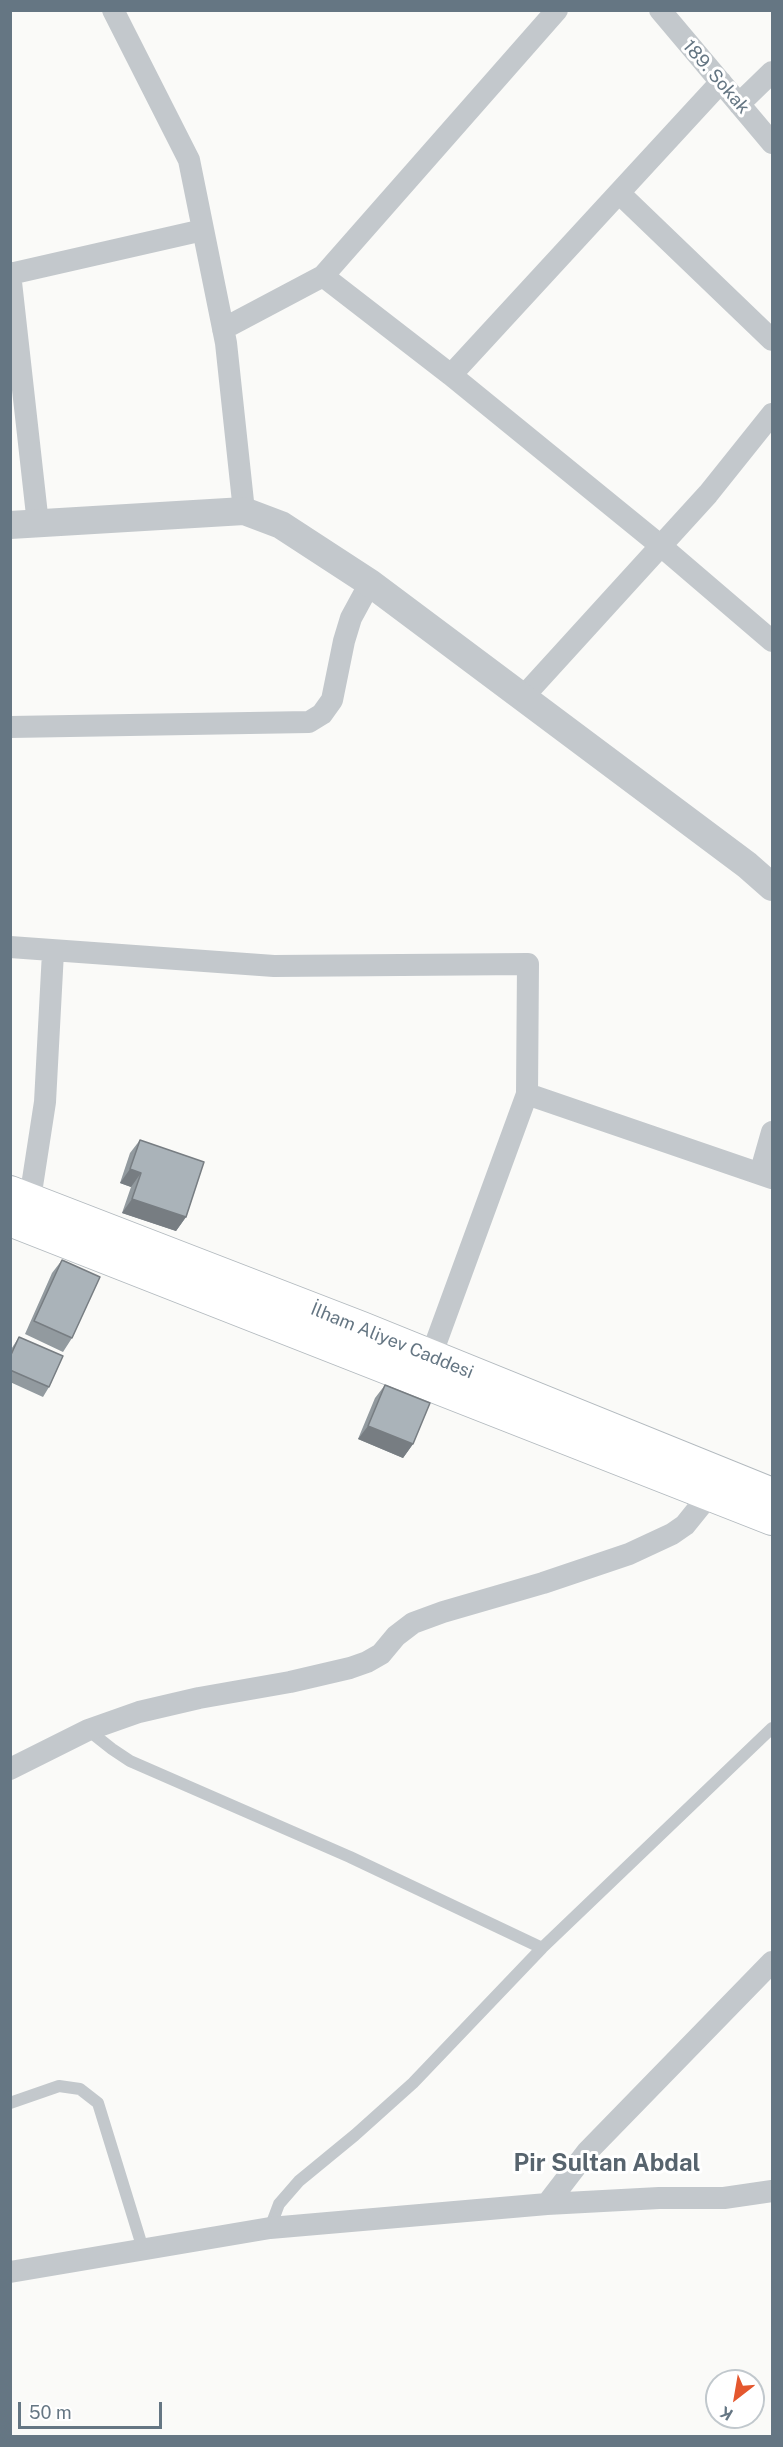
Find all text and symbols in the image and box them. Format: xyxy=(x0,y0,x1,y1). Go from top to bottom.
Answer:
street label: 189. Sokak xyxy=(678,36,754,118)
street label: İlham Aliyev Caddesi xyxy=(307,1298,477,1384)
district label: Pir Sultan Abdal xyxy=(514,2150,700,2178)
north arrow xyxy=(705,2369,765,2429)
scale bar xyxy=(21,2390,165,2428)
text: 50 m xyxy=(29,2402,72,2423)
text: K xyxy=(717,2402,736,2424)

